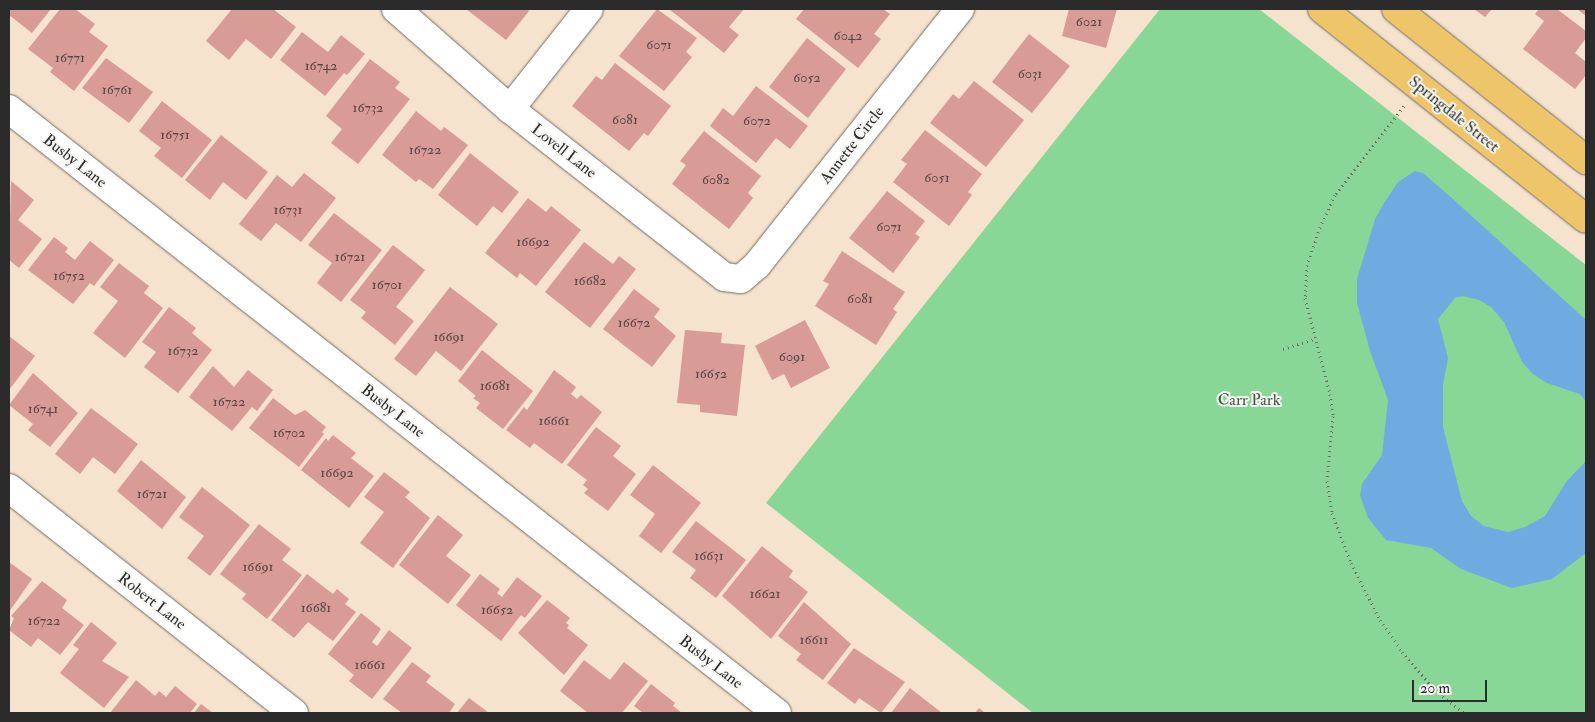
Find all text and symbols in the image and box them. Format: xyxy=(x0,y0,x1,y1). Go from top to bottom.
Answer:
house number: 6021 xyxy=(1076,14,1102,30)
house number: 6042 xyxy=(834,28,862,44)
house number: 6071 xyxy=(646,37,672,53)
house number: 16771 xyxy=(55,50,85,66)
house number: 16742 xyxy=(305,58,337,74)
house number: 6031 xyxy=(1018,66,1042,82)
house number: 6052 xyxy=(793,70,821,86)
street label: Springdale Street xyxy=(1405,72,1503,156)
house number: 16761 xyxy=(102,82,132,98)
house number: 16732 xyxy=(353,100,383,116)
street label: Annette Circle xyxy=(816,103,888,187)
house number: 6081 xyxy=(612,112,638,128)
house number: 6072 xyxy=(743,113,771,129)
street label: Lovell Lane xyxy=(528,120,600,182)
house number: 16751 xyxy=(160,127,190,143)
street label: Busby Lane xyxy=(39,130,111,192)
house number: 16722 xyxy=(409,142,441,158)
house number: 6051 xyxy=(924,170,950,186)
house number: 6082 xyxy=(702,172,730,188)
house number: 16731 xyxy=(274,202,302,218)
house number: 6071 xyxy=(876,219,902,235)
house number: 16692 xyxy=(516,234,550,250)
house number: 16721 xyxy=(335,249,365,265)
house number: 16752 xyxy=(53,268,85,284)
house number: 16682 xyxy=(574,273,606,289)
house number: 16701 xyxy=(372,277,402,293)
house number: 6081 xyxy=(847,291,873,307)
house number: 16672 xyxy=(618,315,650,331)
house number: 16691 xyxy=(433,329,465,345)
house number: 16732 xyxy=(168,343,198,359)
house number: 6091 xyxy=(779,349,805,365)
house number: 16652 xyxy=(695,366,727,382)
house number: 16681 xyxy=(480,378,510,394)
street label: Busby Lane xyxy=(357,380,429,442)
park label: Carr Park xyxy=(1218,390,1280,410)
house number: 16722 xyxy=(213,394,245,410)
house number: 16741 xyxy=(28,401,58,417)
house number: 16661 xyxy=(538,413,570,429)
house number: 16702 xyxy=(273,425,305,441)
house number: 16692 xyxy=(320,465,354,481)
house number: 16721 xyxy=(137,486,167,502)
house number: 16631 xyxy=(694,548,724,564)
house number: 16691 xyxy=(242,559,274,575)
street label: Robert Lane xyxy=(114,568,190,634)
house number: 16621 xyxy=(749,586,781,602)
house number: 16681 xyxy=(301,600,331,616)
house number: 16652 xyxy=(481,602,513,618)
house number: 16722 xyxy=(28,613,60,629)
street label: Busby Lane xyxy=(675,631,747,693)
house number: 16611 xyxy=(800,632,828,648)
house number: 16661 xyxy=(354,657,386,673)
scale bar xyxy=(1415,670,1490,702)
text: 20 m xyxy=(1420,679,1450,698)

